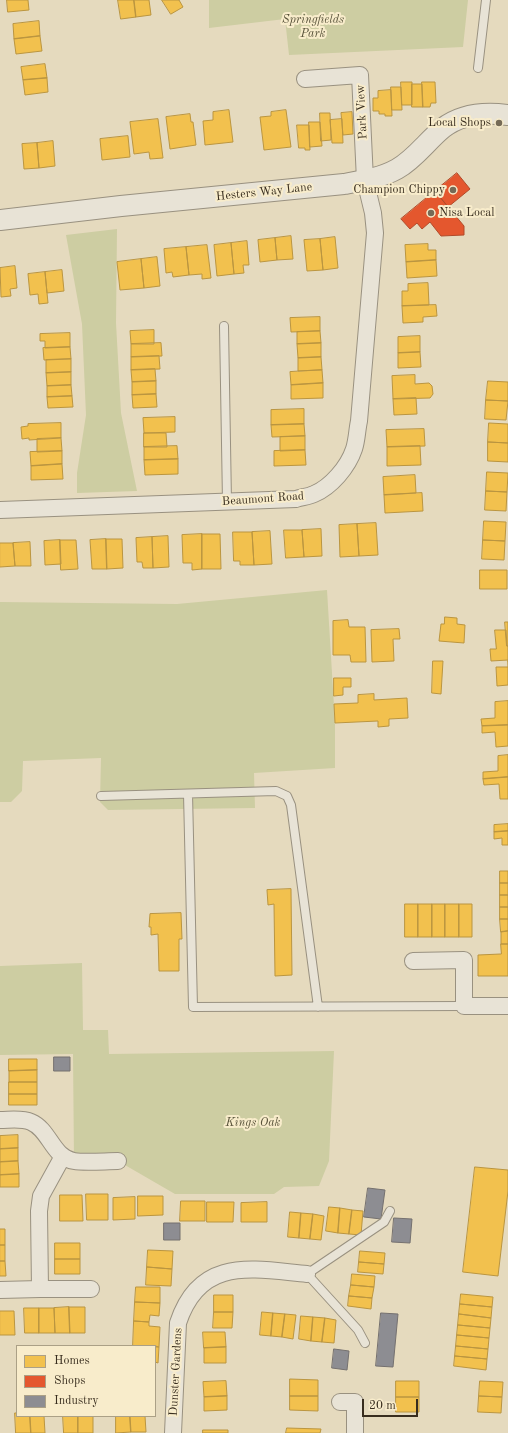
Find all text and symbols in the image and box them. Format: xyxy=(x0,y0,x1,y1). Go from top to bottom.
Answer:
park label: Springfields Park xyxy=(282,13,344,41)
street label: Park View xyxy=(353,84,371,140)
place label: Local Shops xyxy=(428,116,491,130)
marker: Local Shops xyxy=(494,118,504,128)
street label: Hesters Way Lane xyxy=(215,180,313,204)
place label: Champion Chippy xyxy=(353,183,445,197)
marker: Champion Chippy xyxy=(448,185,458,195)
place label: Nisa Local xyxy=(439,206,494,220)
marker: Nisa Local xyxy=(426,208,436,218)
street label: Beaumont Road xyxy=(221,489,305,509)
park label: Kings Oak xyxy=(226,1116,280,1130)
street label: Dunster Gardens xyxy=(166,1327,186,1417)
legend xyxy=(16,1345,156,1417)
text: Homes xyxy=(54,1355,90,1367)
text: Shops xyxy=(54,1375,85,1387)
scale bar xyxy=(364,1391,420,1417)
text: Industry xyxy=(54,1395,99,1407)
text: 20 m xyxy=(369,1400,396,1412)

